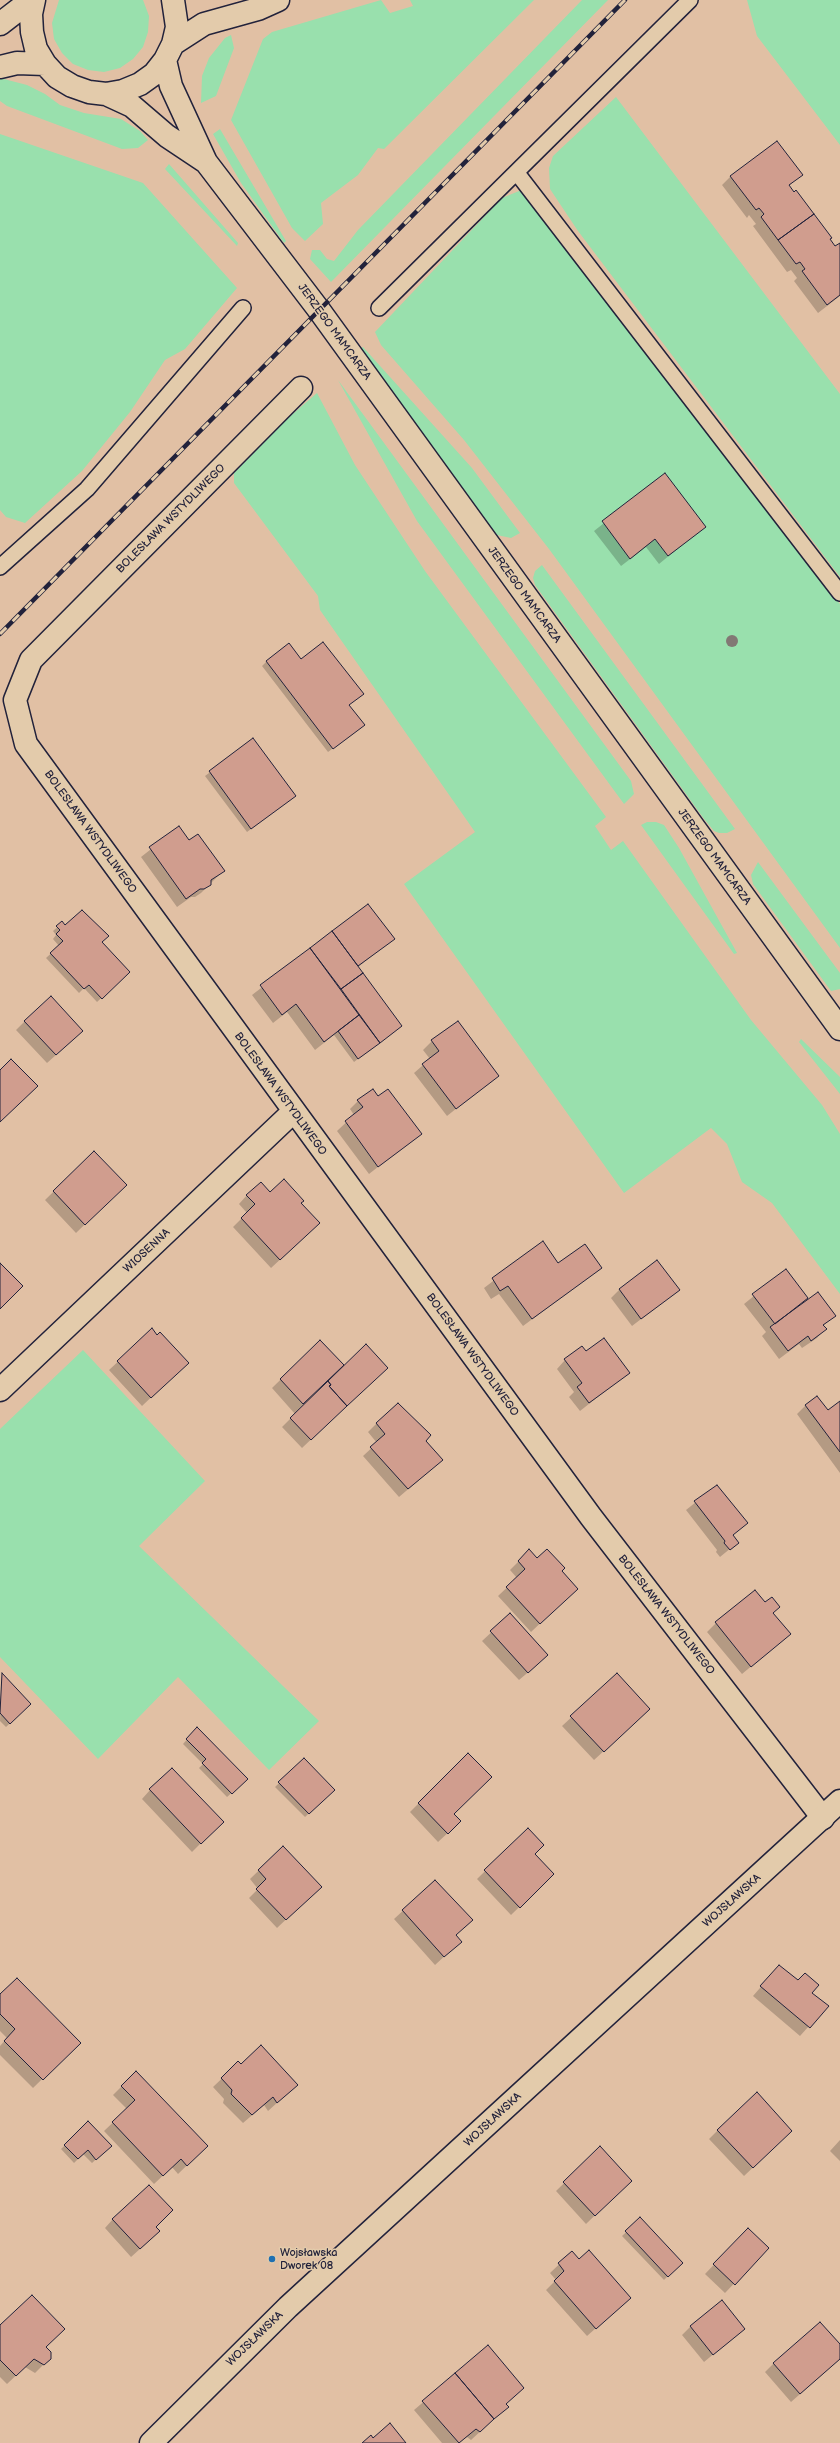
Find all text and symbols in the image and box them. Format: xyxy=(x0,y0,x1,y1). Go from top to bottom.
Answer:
street label: JERZEGO MAMCARZA xyxy=(295,281,373,383)
street label: BOLESŁAWA WSTYDLIWEGO xyxy=(114,462,228,576)
street label: JERZEGO MAMCARZA xyxy=(485,544,563,646)
street label: BOLESŁAWA WSTYDLIWEGO xyxy=(41,768,139,896)
street label: JERZEGO MAMCARZA xyxy=(675,806,753,908)
street label: BOLESŁAWA WSTYDLIWEGO xyxy=(231,1030,329,1158)
street label: WIOSENNA xyxy=(121,1226,173,1276)
street label: BOLESŁAWA WSTYDLIWEGO xyxy=(423,1291,521,1419)
street label: BOLESŁAWA WSTYDLIWEGO xyxy=(615,1552,717,1678)
street label: WOJSŁAWSKA xyxy=(700,1872,764,1930)
street label: WOJSŁAWSKA xyxy=(462,2090,524,2150)
place label: Wojsławska Dworek 08 xyxy=(280,2246,337,2272)
marker: Wojsławska Dworek 08 xyxy=(267,2254,277,2264)
street label: WOJSŁAWSKA xyxy=(224,2309,286,2369)

